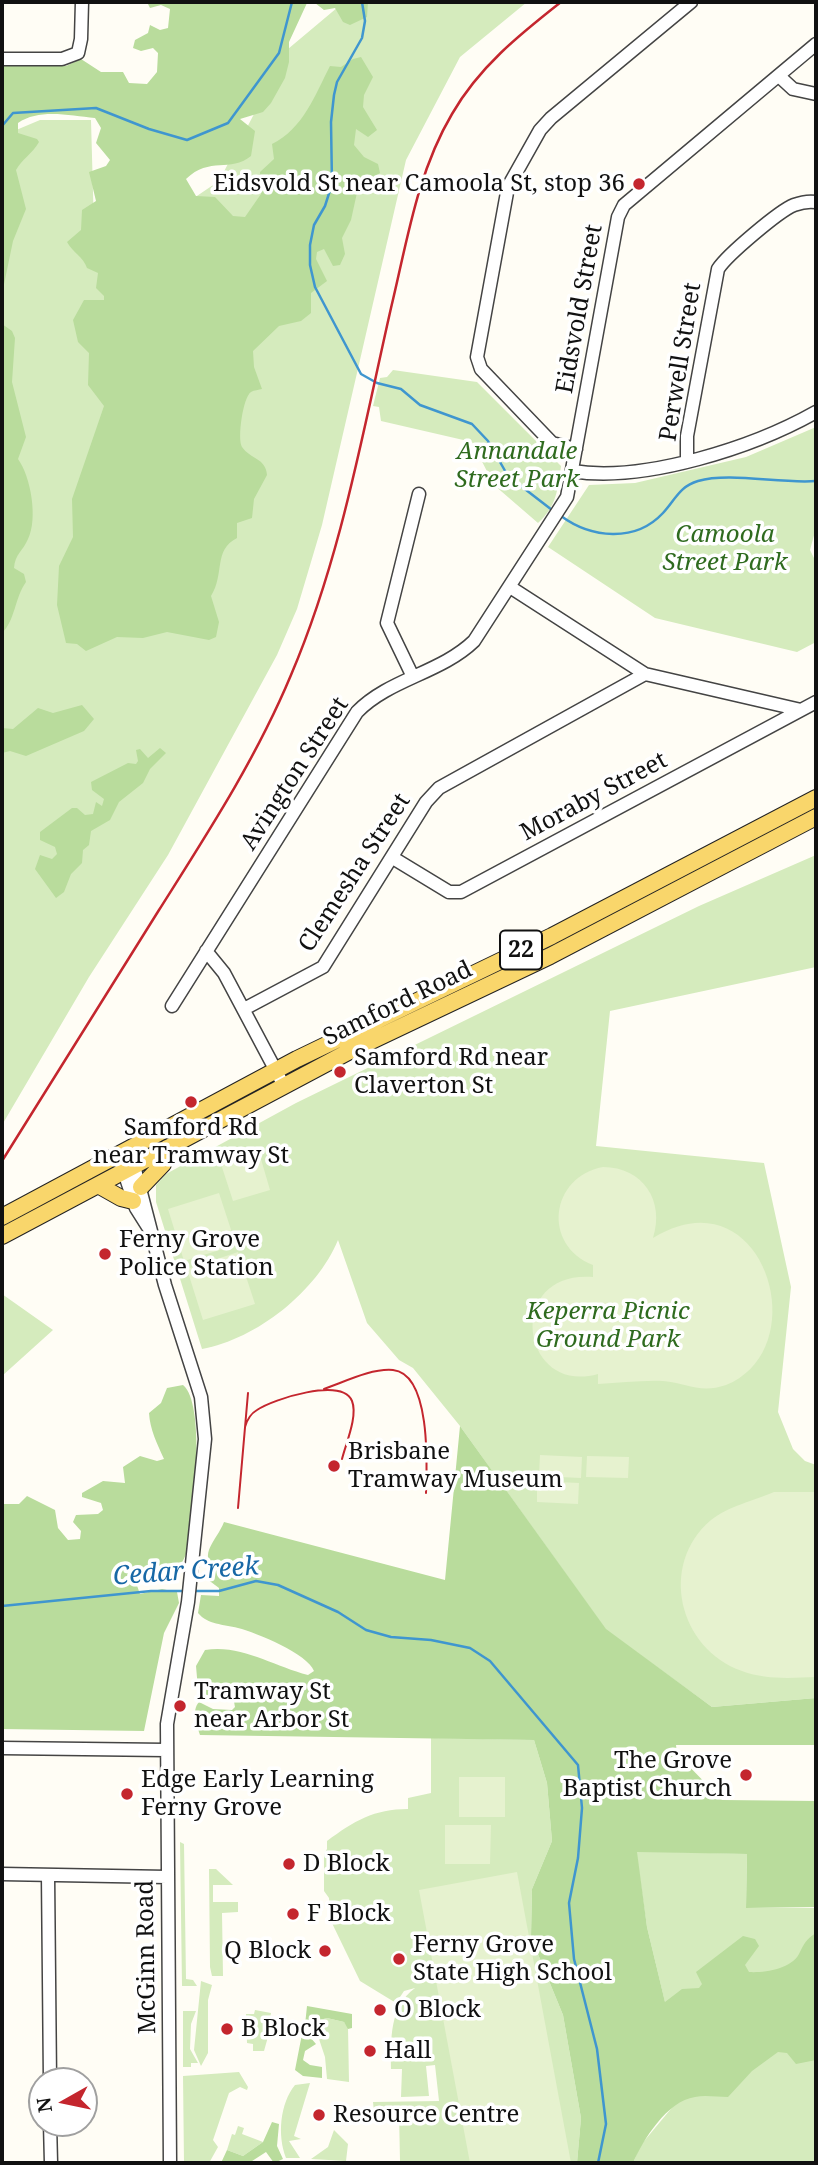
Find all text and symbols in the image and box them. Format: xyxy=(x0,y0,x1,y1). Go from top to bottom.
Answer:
place label: Eidsvold St near Camoola St, stop 36 xyxy=(213,170,625,198)
marker: Eidsvold St near Camoola St, stop 36 xyxy=(631,176,647,192)
street label: Eidsvold Street xyxy=(551,222,609,396)
street label: Perwell Street xyxy=(654,281,708,443)
park label: Annandale Street Park xyxy=(454,438,580,494)
park label: Camoola Street Park xyxy=(662,521,788,577)
street label: Avington Street xyxy=(235,692,355,856)
street label: Moraby Street xyxy=(516,746,672,848)
street label: Clemesha Street xyxy=(293,788,417,958)
road number: 22 xyxy=(500,931,542,970)
street label: Samford Road xyxy=(319,956,477,1052)
place label: Samford Rd near Claverton St xyxy=(354,1044,548,1100)
marker: Samford Rd near Claverton St xyxy=(332,1064,348,1080)
marker: Samford Rd near Tramway St xyxy=(183,1094,199,1110)
place label: Samford Rd near Tramway St xyxy=(93,1114,289,1170)
place label: Ferny Grove Police Station xyxy=(119,1226,274,1282)
marker: Ferny Grove Police Station xyxy=(97,1246,113,1262)
park label: Keperra Picnic Ground Park xyxy=(526,1298,690,1354)
place label: Brisbane Tramway Museum xyxy=(348,1438,563,1494)
marker: Brisbane Tramway Museum xyxy=(326,1458,342,1474)
water label: Cedar Creek xyxy=(112,1551,260,1593)
place label: Tramway St near Arbor St xyxy=(194,1678,349,1734)
marker: Tramway St near Arbor St xyxy=(172,1698,188,1714)
place label: The Grove Baptist Church xyxy=(563,1747,732,1803)
place label: Edge Early Learning Ferny Grove xyxy=(141,1766,374,1822)
marker: The Grove Baptist Church xyxy=(738,1767,754,1783)
marker: Edge Early Learning Ferny Grove xyxy=(119,1786,135,1802)
place label: D Block xyxy=(303,1850,390,1878)
marker: D Block xyxy=(281,1856,297,1872)
street label: McGinn Road xyxy=(131,1880,163,2034)
place label: F Block xyxy=(307,1900,390,1928)
marker: F Block xyxy=(285,1906,301,1922)
place label: Ferny Grove State High School xyxy=(413,1931,612,1987)
place label: Q Block xyxy=(224,1937,311,1965)
marker: Q Block xyxy=(317,1943,333,1959)
marker: Ferny Grove State High School xyxy=(391,1951,407,1967)
place label: O Block xyxy=(394,1996,481,2024)
marker: O Block xyxy=(372,2002,388,2018)
place label: B Block xyxy=(241,2015,326,2043)
marker: B Block xyxy=(219,2021,235,2037)
place label: Hall xyxy=(384,2037,431,2065)
marker: Hall xyxy=(362,2043,378,2059)
north arrow xyxy=(28,2067,98,2137)
text: N xyxy=(30,2096,58,2114)
place label: Resource Centre xyxy=(333,2101,519,2129)
marker: Resource Centre xyxy=(311,2107,327,2123)

